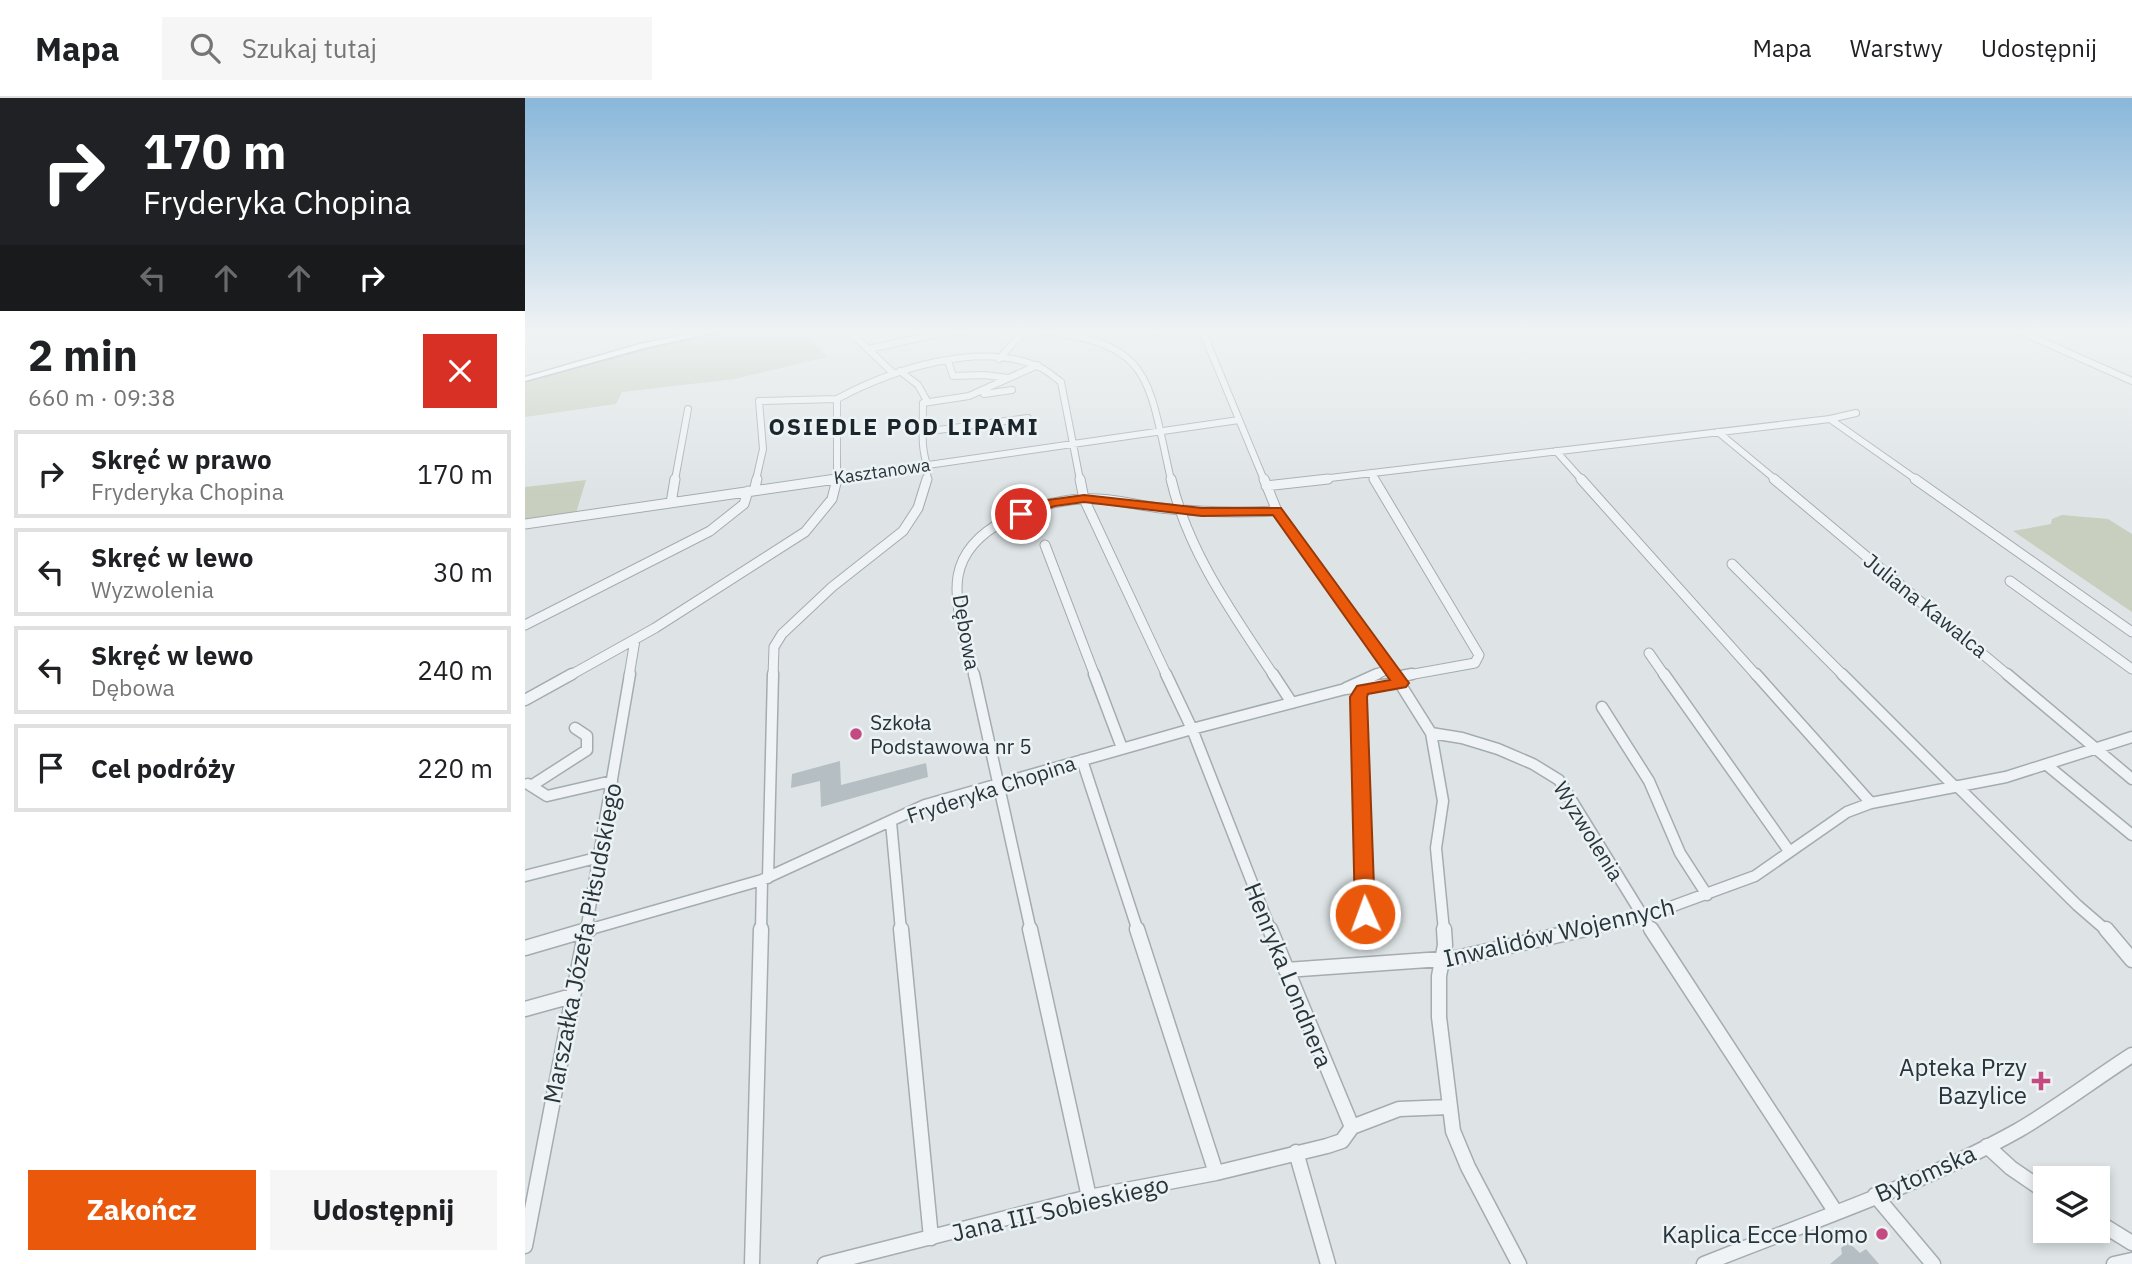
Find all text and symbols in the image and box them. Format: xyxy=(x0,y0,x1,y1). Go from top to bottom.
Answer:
search box xyxy=(162,17,652,80)
text: Mapa xyxy=(35,27,120,70)
icon: search xyxy=(186,29,224,67)
text: Szukaj tutaj xyxy=(242,31,377,65)
text: Mapa xyxy=(1753,32,1812,64)
text: Warstwy xyxy=(1850,32,1943,64)
text: Udostępnij xyxy=(1981,32,2097,64)
text: 170 m xyxy=(143,119,287,182)
icon: right xyxy=(28,126,119,217)
text: Fryderyka Chopina xyxy=(143,181,411,223)
icon: left xyxy=(134,259,172,297)
icon: ahead xyxy=(207,259,245,297)
icon: ahead xyxy=(280,259,318,297)
icon: right xyxy=(353,259,391,297)
text: 2 min xyxy=(28,328,138,383)
button: close xyxy=(423,334,497,408)
text: 660 m · 09:38 xyxy=(28,382,175,412)
district label: OSIEDLE POD LIPAMI xyxy=(768,411,1040,441)
text: Skręć w prawo xyxy=(91,442,272,476)
street label: Kasztanowa xyxy=(832,453,932,489)
icon: right xyxy=(32,455,70,493)
text: 170 m xyxy=(417,457,493,491)
text: Fryderyka Chopina xyxy=(91,476,284,506)
pin xyxy=(991,484,1051,544)
icon: arrive xyxy=(1002,495,1040,533)
text: Skręć w lewo xyxy=(91,540,253,574)
street label: Juliana Kawalca xyxy=(1858,546,1994,664)
icon: left xyxy=(32,553,70,591)
text: 30 m xyxy=(433,555,493,589)
text: Wyzwolenia xyxy=(91,574,214,604)
street label: Dębowa xyxy=(947,592,987,672)
text: Skręć w lewo xyxy=(91,638,253,672)
icon: left xyxy=(32,651,70,689)
text: 240 m xyxy=(417,653,493,687)
text: Dębowa xyxy=(91,672,175,702)
place label: Szkoła Podstawowa nr 5 xyxy=(870,708,1032,760)
marker: Szkoła Podstawowa nr 5 xyxy=(848,726,864,742)
street label: Fryderyka Chopina xyxy=(903,748,1079,830)
icon: arrive xyxy=(32,749,70,787)
text: Cel podróży xyxy=(91,751,235,785)
text: 220 m xyxy=(417,751,493,785)
street label: Wyzwolenia xyxy=(1547,776,1631,886)
street label: Marszałka Józefa Piłsudskiego xyxy=(535,780,629,1106)
position arrow xyxy=(1328,877,1402,951)
street label: Henryka Londnera xyxy=(1237,878,1341,1072)
street label: Inwalidów Wojennych xyxy=(1440,890,1678,974)
place label: Apteka Przy Bazylice xyxy=(1899,1051,2027,1111)
marker: Apteka Przy Bazylice xyxy=(2033,1073,2049,1089)
street label: Bytomska xyxy=(1870,1137,1981,1209)
map controls xyxy=(2033,1166,2110,1243)
button: layers xyxy=(2033,1166,2110,1243)
street label: Jana III Sobieskiego xyxy=(948,1167,1172,1249)
button: Zakończ xyxy=(28,1170,256,1250)
button: Udostępnij xyxy=(270,1170,497,1250)
place label: Kaplica Ecce Homo xyxy=(1662,1218,1868,1250)
marker: Kaplica Ecce Homo xyxy=(1874,1226,1890,1242)

